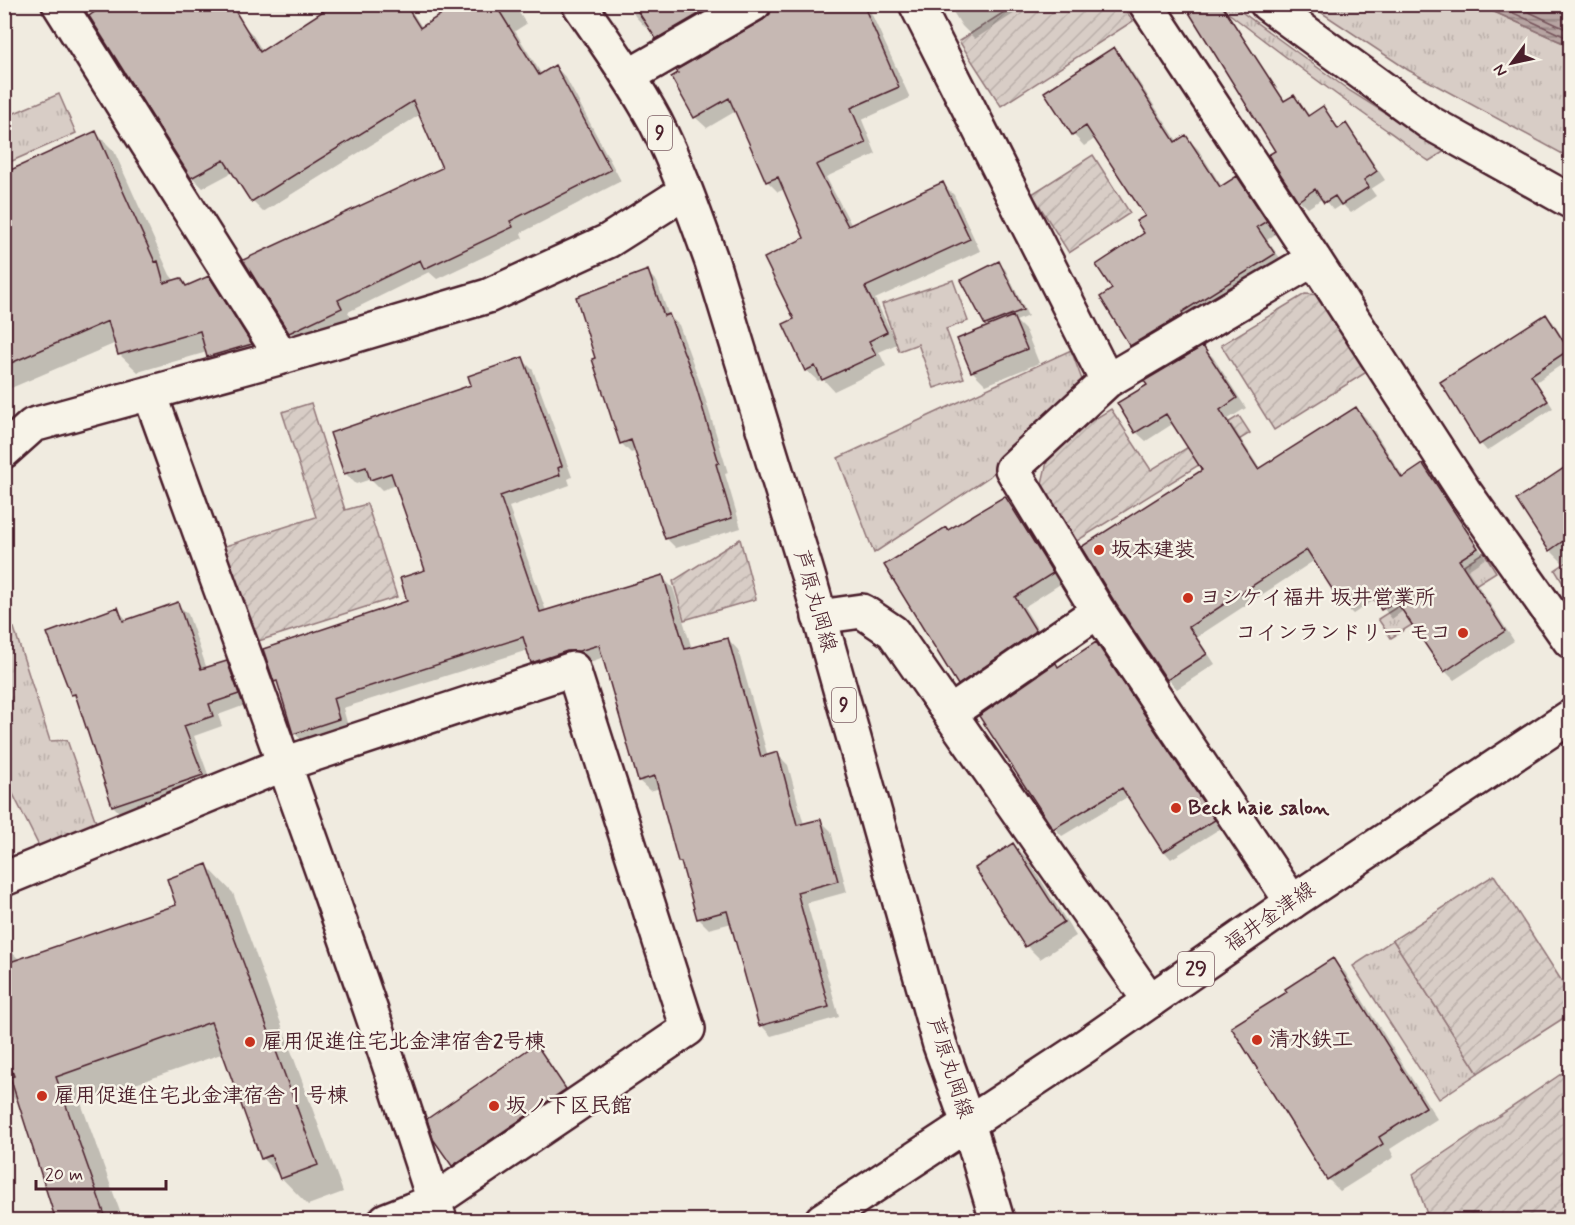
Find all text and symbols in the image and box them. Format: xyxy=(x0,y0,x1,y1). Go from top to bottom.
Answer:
north arrow xyxy=(1482,33,1542,93)
text: N xyxy=(1489,60,1512,81)
road number: 9 xyxy=(648,116,672,150)
place label: 坂本建装 xyxy=(1111,536,1195,564)
marker: 坂本建装 xyxy=(1092,543,1106,557)
street label: 芦原丸岡線 xyxy=(787,547,843,655)
place label: ヨシケイ福井 坂井営業所 xyxy=(1200,584,1435,612)
marker: ヨシケイ福井 坂井営業所 xyxy=(1181,591,1195,605)
place label: コインランドリー モコ xyxy=(1235,619,1451,647)
marker: コインランドリー モコ xyxy=(1456,626,1470,640)
road number: 9 xyxy=(832,688,856,722)
place label: Beck haie salon xyxy=(1188,794,1330,822)
marker: Beck haie salon xyxy=(1169,801,1183,815)
street label: 福井金津線 xyxy=(1219,875,1321,959)
road number: 29 xyxy=(1178,952,1214,986)
street label: 芦原丸岡線 xyxy=(920,1014,980,1122)
place label: 清水鉄工 xyxy=(1269,1026,1353,1054)
place label: 雇用促進住宅北金津宿舎2号棟 xyxy=(262,1028,545,1056)
marker: 清水鉄工 xyxy=(1250,1033,1264,1047)
marker: 雇用促進住宅北金津宿舎2号棟 xyxy=(243,1035,257,1049)
place label: 雇用促進住宅北金津宿舎１号棟 xyxy=(54,1082,348,1110)
marker: 雇用促進住宅北金津宿舎１号棟 xyxy=(35,1089,49,1103)
place label: 坂ノ下区民館 xyxy=(506,1092,632,1120)
marker: 坂ノ下区民館 xyxy=(487,1099,501,1113)
scale bar xyxy=(36,1153,166,1191)
text: 20 m xyxy=(45,1163,83,1187)

